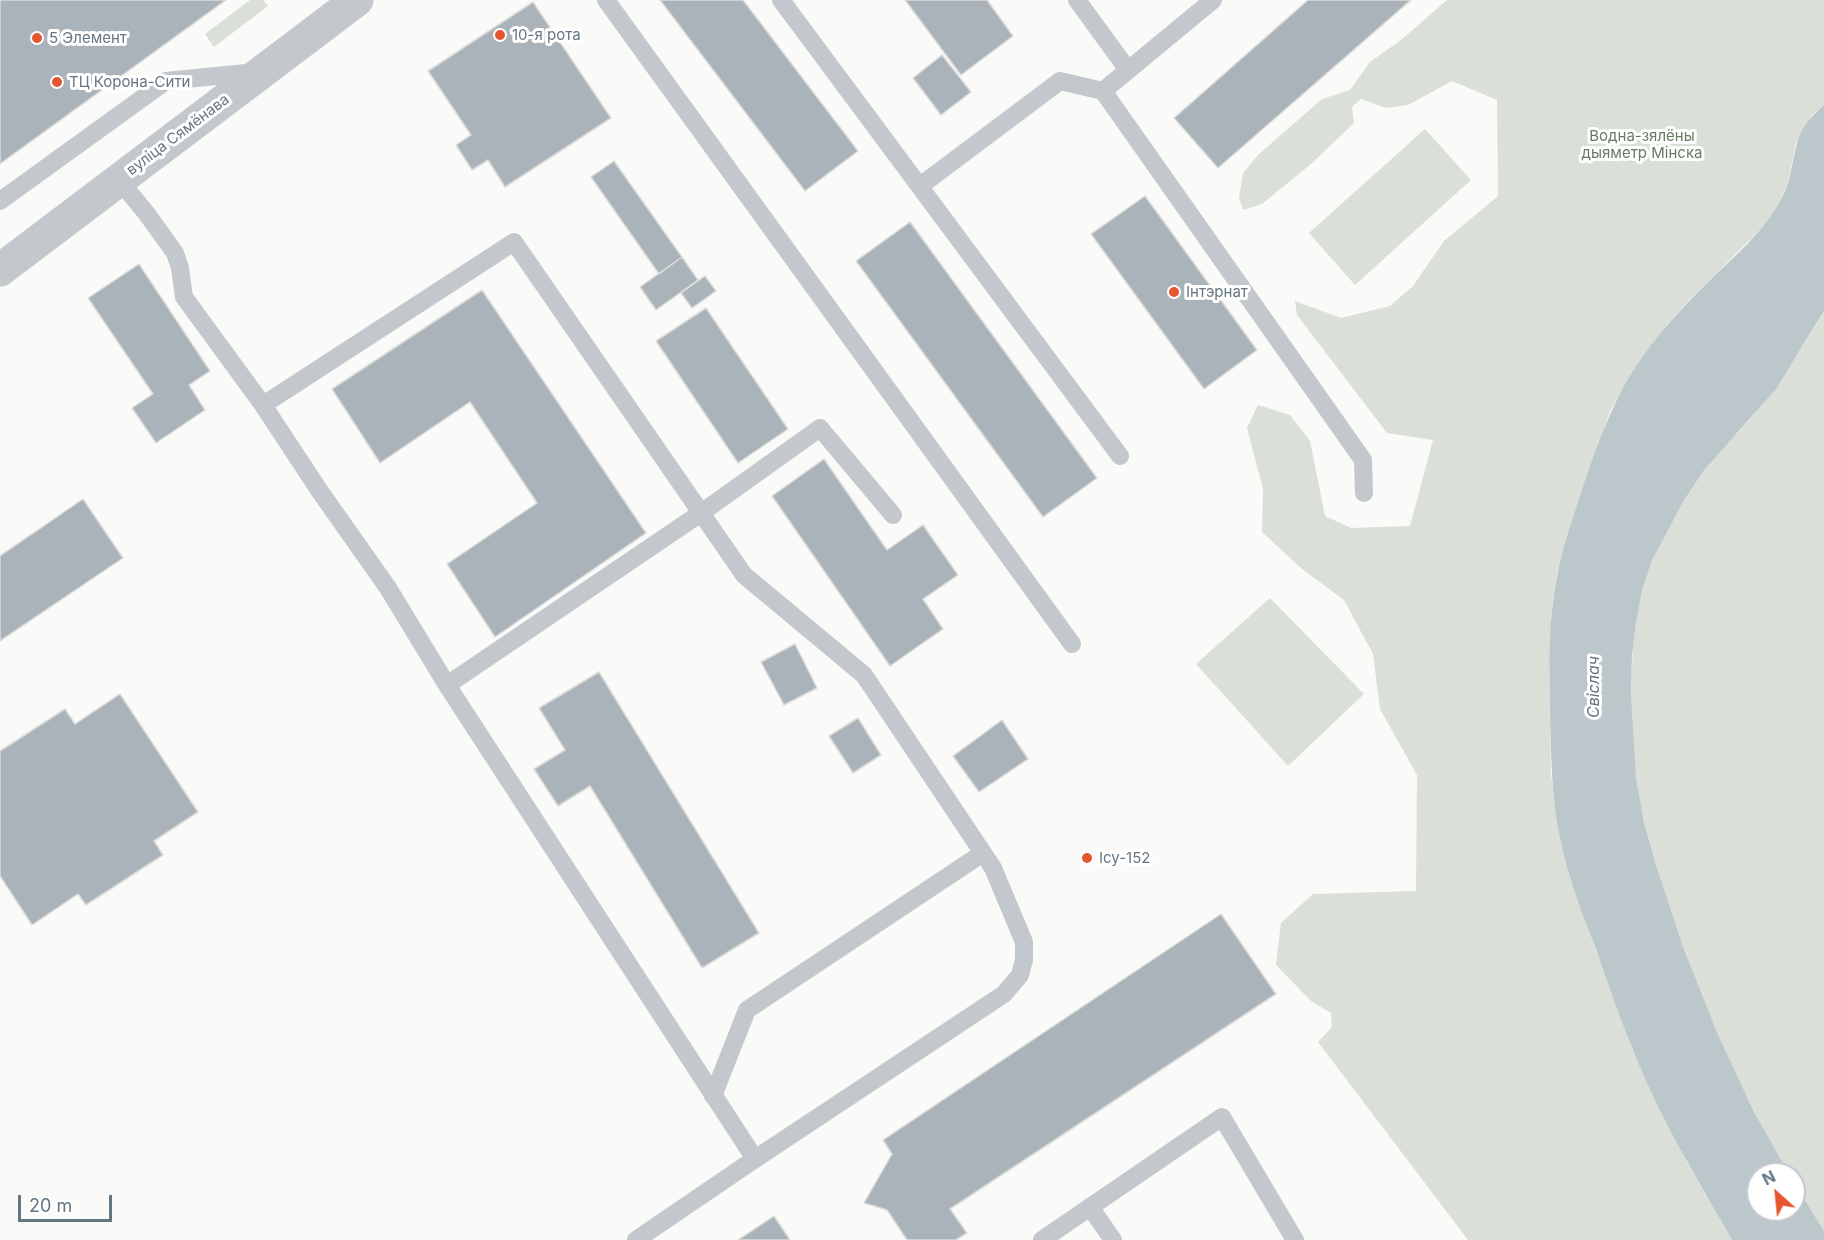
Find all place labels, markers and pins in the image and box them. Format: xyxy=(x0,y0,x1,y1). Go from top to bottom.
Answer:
place label: 10-я рота xyxy=(512,26,581,44)
marker: 10-я рота xyxy=(493,28,507,42)
place label: 5 Элемент xyxy=(49,29,127,47)
marker: 5 Элемент xyxy=(30,31,44,45)
place label: ТЦ Корона-Сити xyxy=(69,73,190,91)
marker: ТЦ Корона-Сити xyxy=(50,75,64,89)
place label: Інтэрнат xyxy=(1186,283,1248,301)
marker: Інтэрнат xyxy=(1167,285,1181,299)
place label: Ісу-152 xyxy=(1099,849,1150,867)
marker: Ісу-152 xyxy=(1080,851,1094,865)

